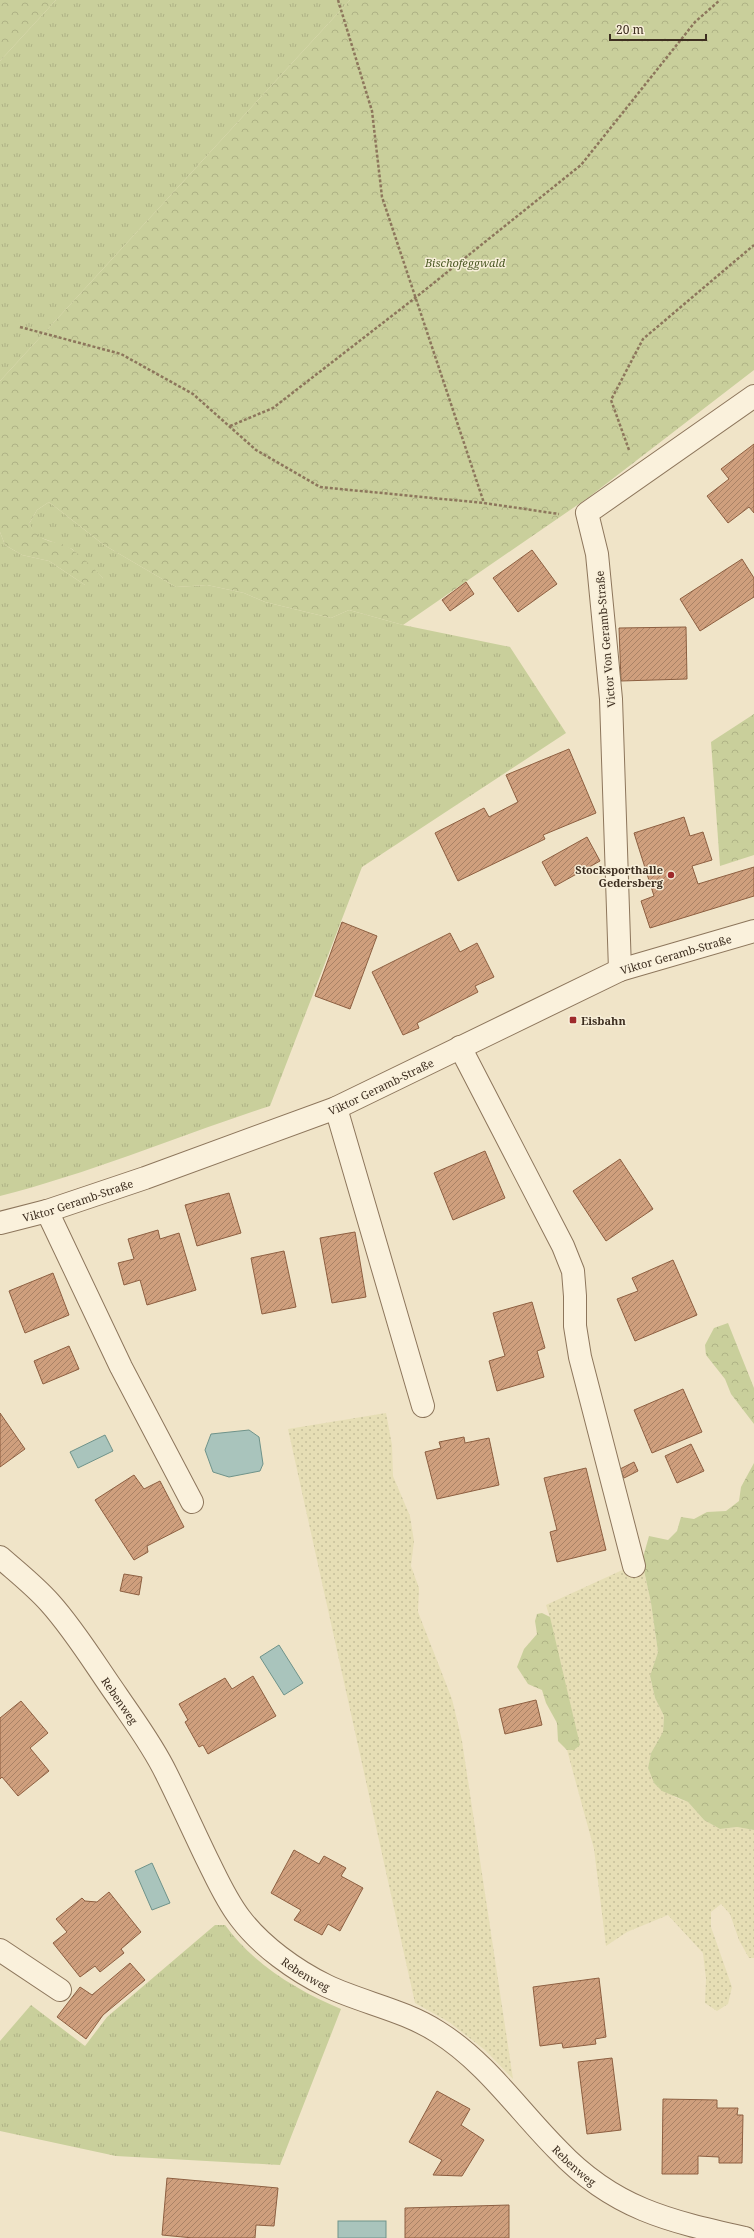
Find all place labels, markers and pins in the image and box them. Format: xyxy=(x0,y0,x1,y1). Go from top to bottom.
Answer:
place label: Stocksporthalle Gedersberg xyxy=(575,862,664,890)
marker: Stocksporthalle Gedersberg xyxy=(666,870,676,880)
place label: Eisbahn xyxy=(581,1013,626,1028)
marker: Eisbahn xyxy=(568,1015,578,1025)

